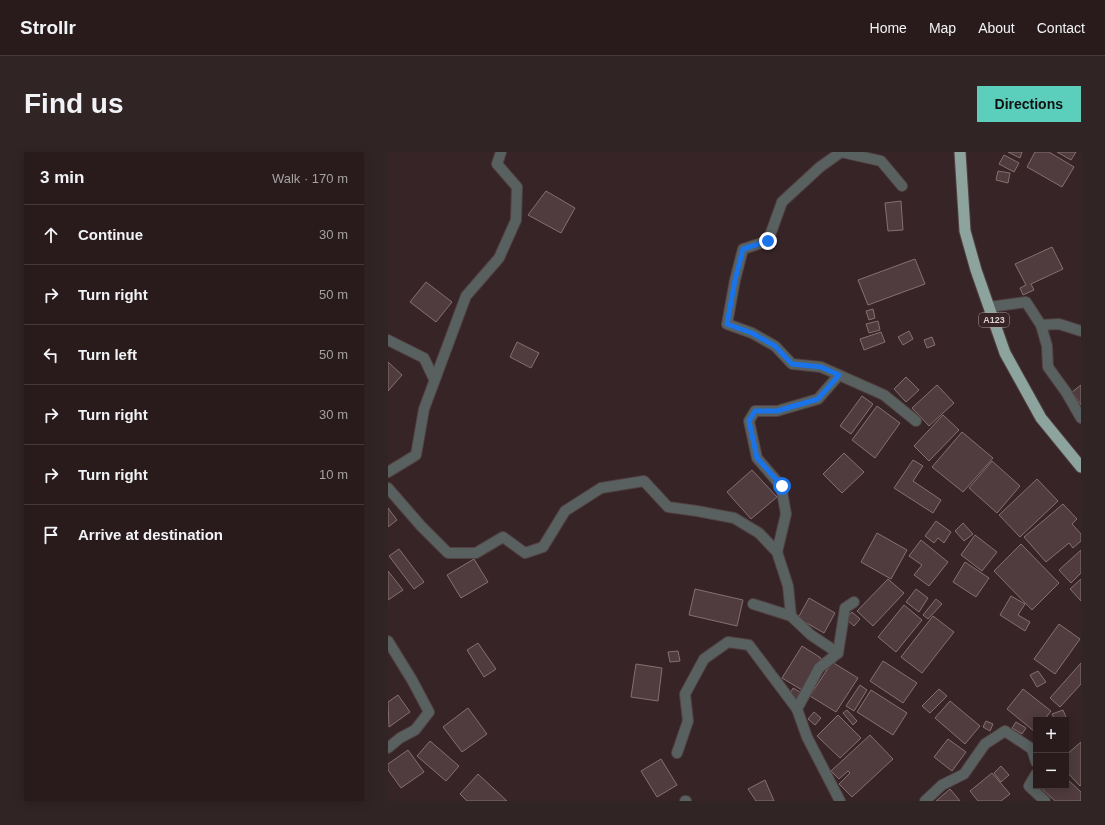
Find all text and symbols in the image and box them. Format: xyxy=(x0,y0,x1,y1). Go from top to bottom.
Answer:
text: Strollr xyxy=(20,17,76,38)
text: Home xyxy=(870,20,907,36)
text: Map xyxy=(929,20,956,36)
text: About xyxy=(978,20,1015,36)
text: Contact xyxy=(1037,20,1085,36)
button: Directions xyxy=(977,86,1081,122)
text: Find us xyxy=(24,88,124,119)
text: 3 min xyxy=(40,168,84,187)
text: Walk · 170 m xyxy=(272,171,348,186)
icon: ahead xyxy=(40,224,62,246)
text: Continue xyxy=(78,226,143,243)
text: 30 m xyxy=(319,227,348,242)
route end xyxy=(759,232,777,250)
icon: right xyxy=(40,284,62,306)
text: Turn right xyxy=(78,286,148,303)
text: 50 m xyxy=(319,287,348,302)
road number: A123 xyxy=(979,313,1009,327)
icon: left xyxy=(40,344,62,366)
text: Turn left xyxy=(78,346,137,363)
text: 50 m xyxy=(319,347,348,362)
icon: right xyxy=(40,404,62,426)
text: Turn right xyxy=(78,406,148,423)
text: 30 m xyxy=(319,407,348,422)
icon: right xyxy=(40,464,62,486)
text: Turn right xyxy=(78,466,148,483)
text: 10 m xyxy=(319,467,348,482)
route start xyxy=(773,477,791,495)
icon: arrive xyxy=(40,524,62,546)
text: Arrive at destination xyxy=(78,526,223,543)
map controls xyxy=(1033,717,1069,789)
button: + xyxy=(1033,717,1069,753)
button: − xyxy=(1033,753,1069,789)

